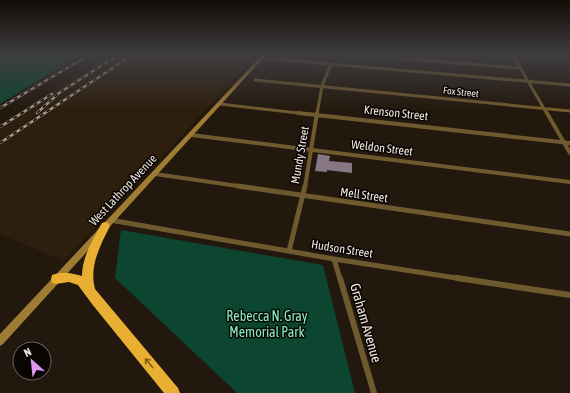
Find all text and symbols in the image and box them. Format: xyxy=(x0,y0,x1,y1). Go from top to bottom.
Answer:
street label: Fox Street xyxy=(443,85,479,99)
street label: Krenson Street xyxy=(363,103,429,123)
street label: Mundy Street xyxy=(288,125,312,185)
street label: Weldon Street xyxy=(350,137,414,159)
street label: West Lathrop Avenue xyxy=(86,151,160,229)
street label: Mell Street xyxy=(339,185,389,205)
street label: Hudson Street xyxy=(310,237,374,261)
street label: Graham Avenue xyxy=(347,281,385,365)
park label: Rebecca N. Gray Memorial Park xyxy=(226,308,308,340)
north arrow xyxy=(12,341,52,381)
text: N xyxy=(22,345,33,359)
one-way arrow xyxy=(144,357,153,368)

